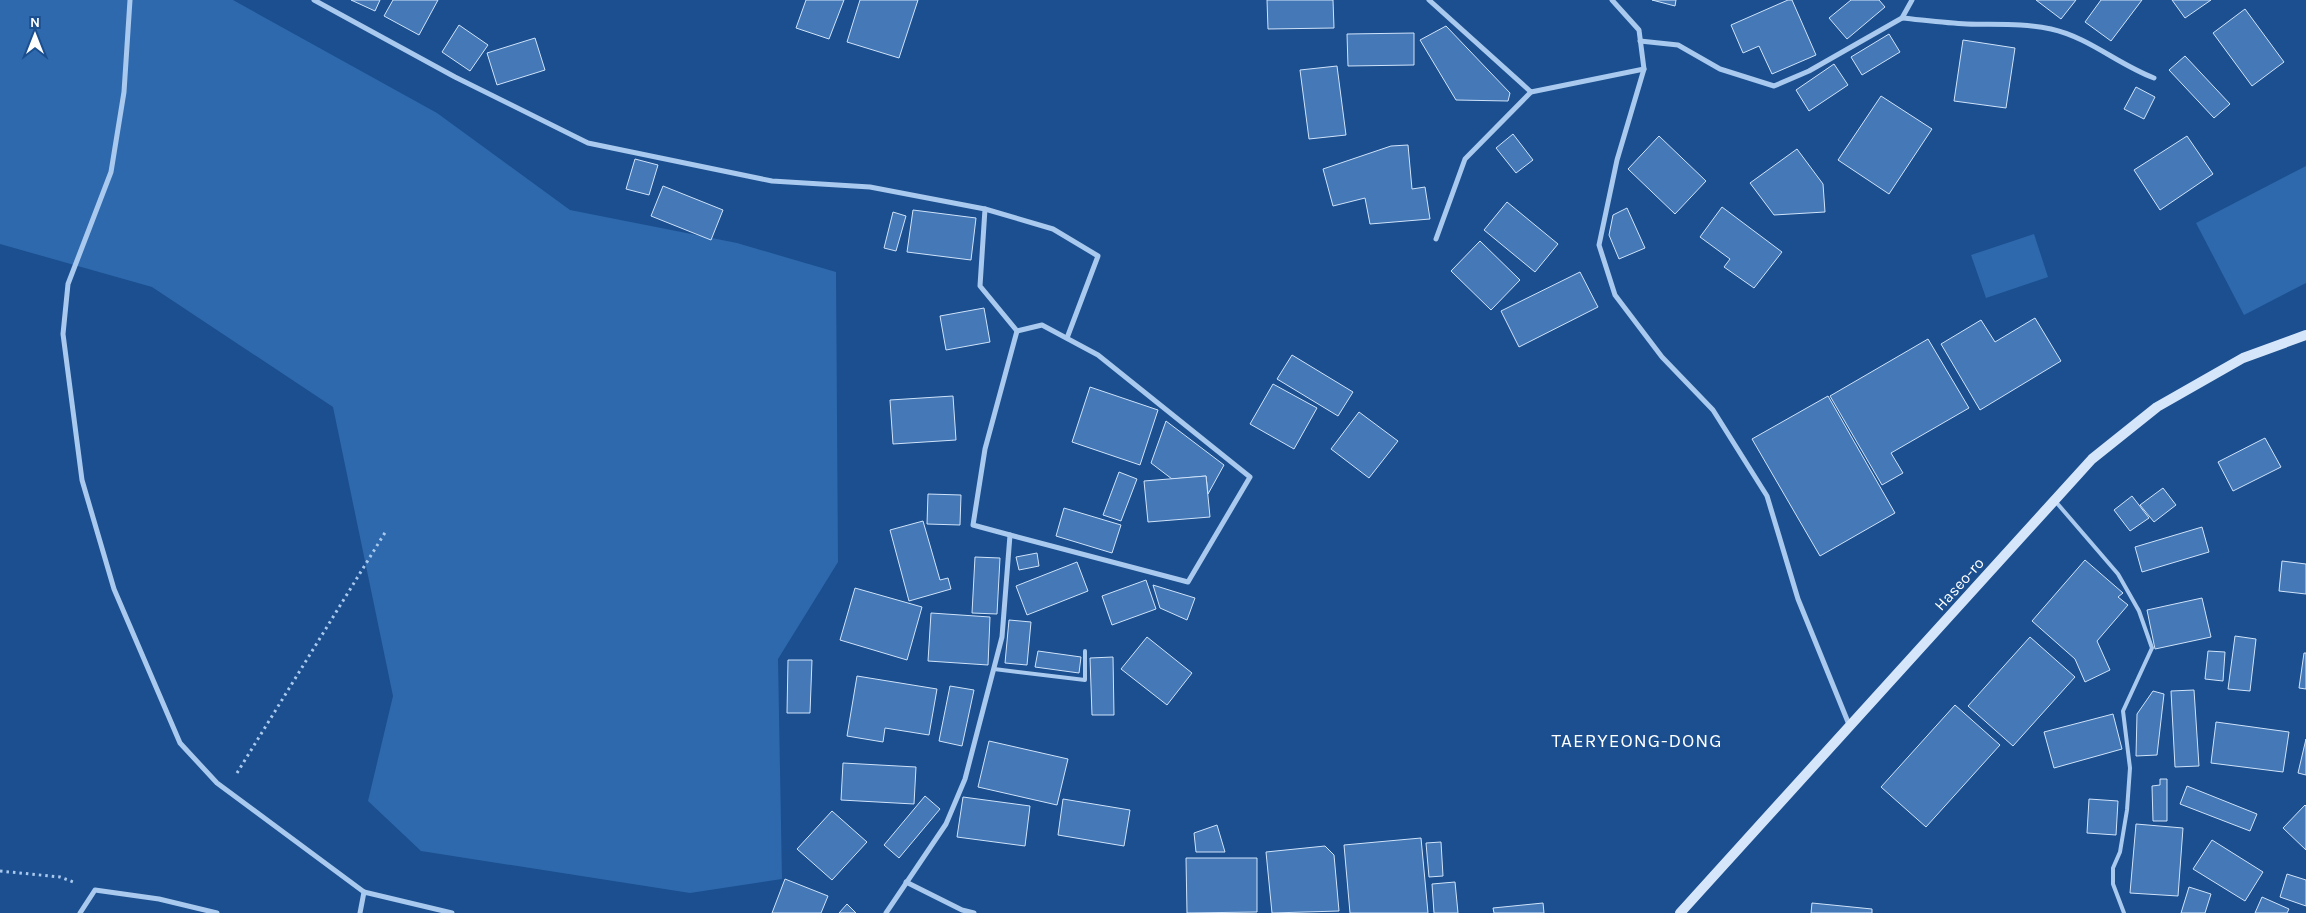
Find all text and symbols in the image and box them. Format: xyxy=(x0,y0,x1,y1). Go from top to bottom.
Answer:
north arrow xyxy=(10,10,60,60)
text: N xyxy=(30,14,40,31)
street label: Haseo-ro xyxy=(1930,554,1988,614)
district label: TAERYEONG-DONG xyxy=(1551,730,1723,752)

